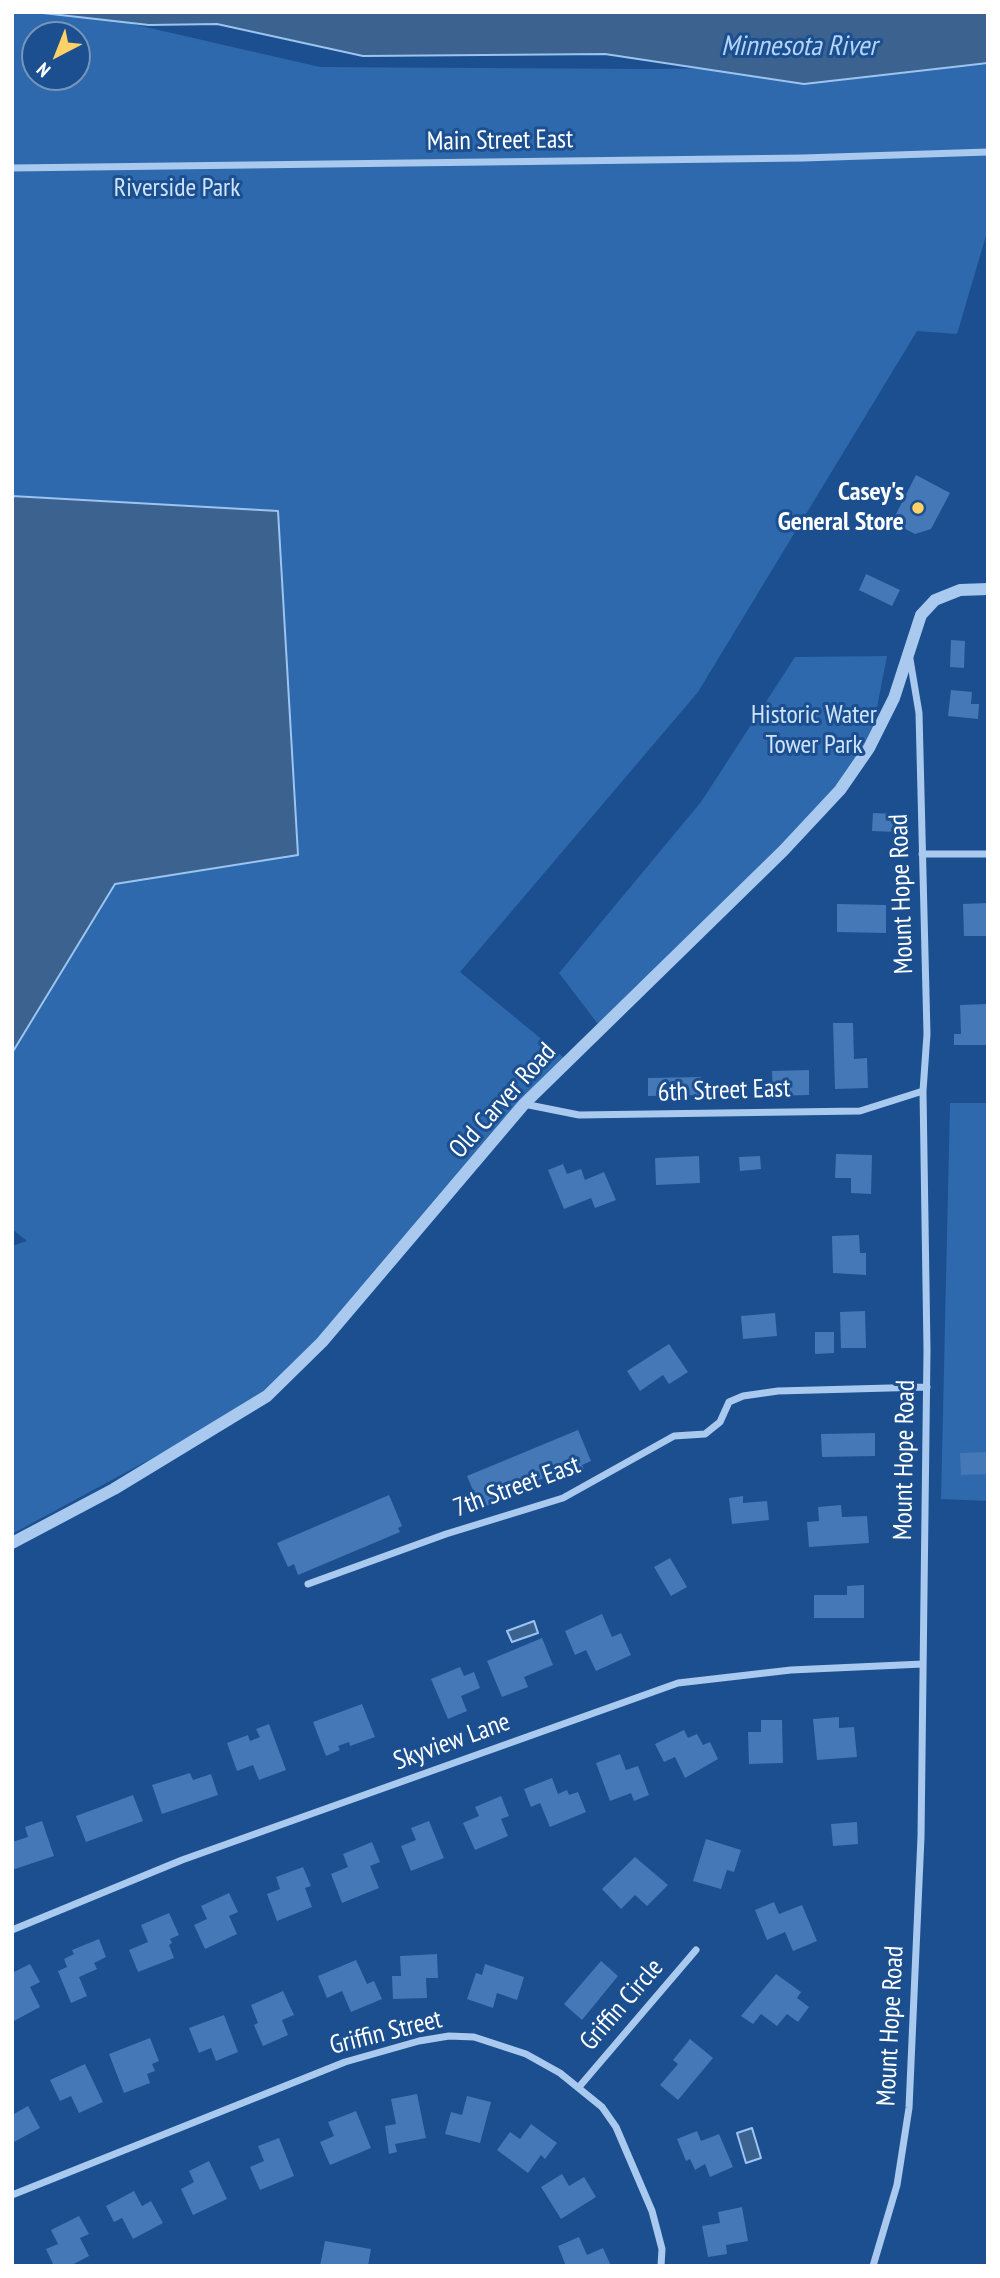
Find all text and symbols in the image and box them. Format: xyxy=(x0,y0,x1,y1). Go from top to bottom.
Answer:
north arrow xyxy=(21,21,91,91)
water label: Minnesota River xyxy=(721,30,877,64)
text: N xyxy=(31,58,55,82)
street label: Main Street East xyxy=(427,124,573,158)
park label: Riverside Park xyxy=(114,173,240,205)
place label: Casey's General Store xyxy=(778,477,904,538)
marker: Casey's General Store xyxy=(910,500,926,516)
park label: Historic Water Tower Park xyxy=(751,700,877,762)
street label: Mount Hope Road xyxy=(884,813,920,975)
street label: Old Carver Road xyxy=(443,1037,563,1165)
street label: 6th Street East xyxy=(657,1073,791,1109)
street label: Mount Hope Road xyxy=(888,1380,922,1540)
street label: 7th Street East xyxy=(449,1450,585,1524)
street label: Skyview Lane xyxy=(390,1707,514,1777)
street label: Mount Hope Road xyxy=(871,1945,911,2107)
street label: Griffin Circle xyxy=(574,1953,670,2057)
street label: Griffin Street xyxy=(327,2004,445,2062)

